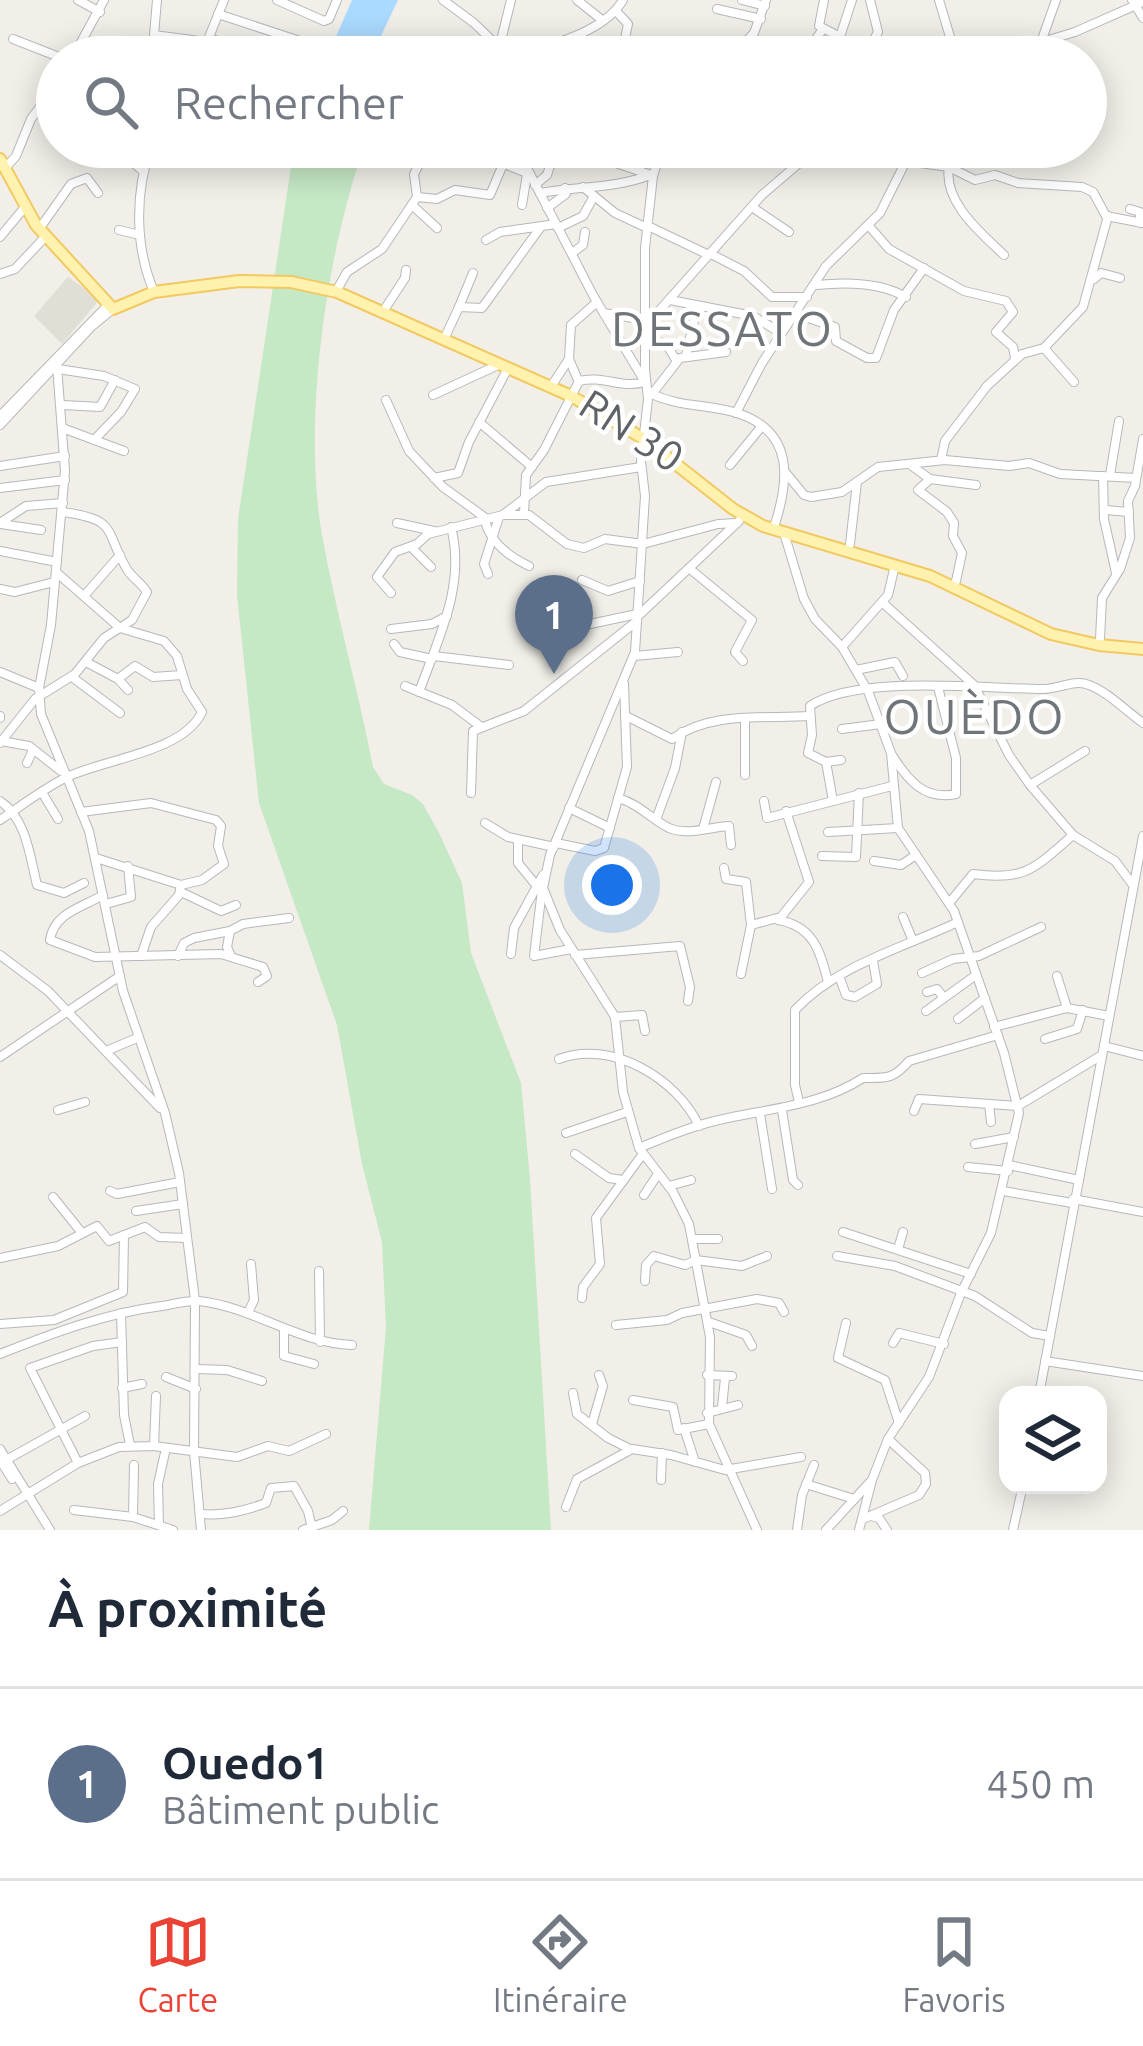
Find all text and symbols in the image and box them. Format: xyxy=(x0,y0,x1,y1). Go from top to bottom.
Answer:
search box xyxy=(36,36,1107,168)
icon: search xyxy=(78,69,144,135)
text: Rechercher xyxy=(174,77,404,128)
district label: DESSATO xyxy=(611,301,835,355)
street label: RN 30 xyxy=(572,379,692,481)
pin: 1 xyxy=(515,575,593,674)
district label: OUÈDO xyxy=(883,688,1067,743)
your location xyxy=(582,855,642,915)
map controls xyxy=(999,1386,1107,1494)
button: layers xyxy=(999,1386,1107,1494)
text: À proximité xyxy=(48,1579,327,1637)
text: Ouedo1 xyxy=(162,1737,329,1788)
text: 1 xyxy=(76,1762,98,1805)
text: 450 m xyxy=(986,1762,1095,1805)
text: Bâtiment public xyxy=(162,1788,439,1831)
tab: Carte xyxy=(137,1909,218,2018)
tab: Itinéraire xyxy=(493,1909,628,2018)
tab: Favoris xyxy=(902,1909,1006,2018)

